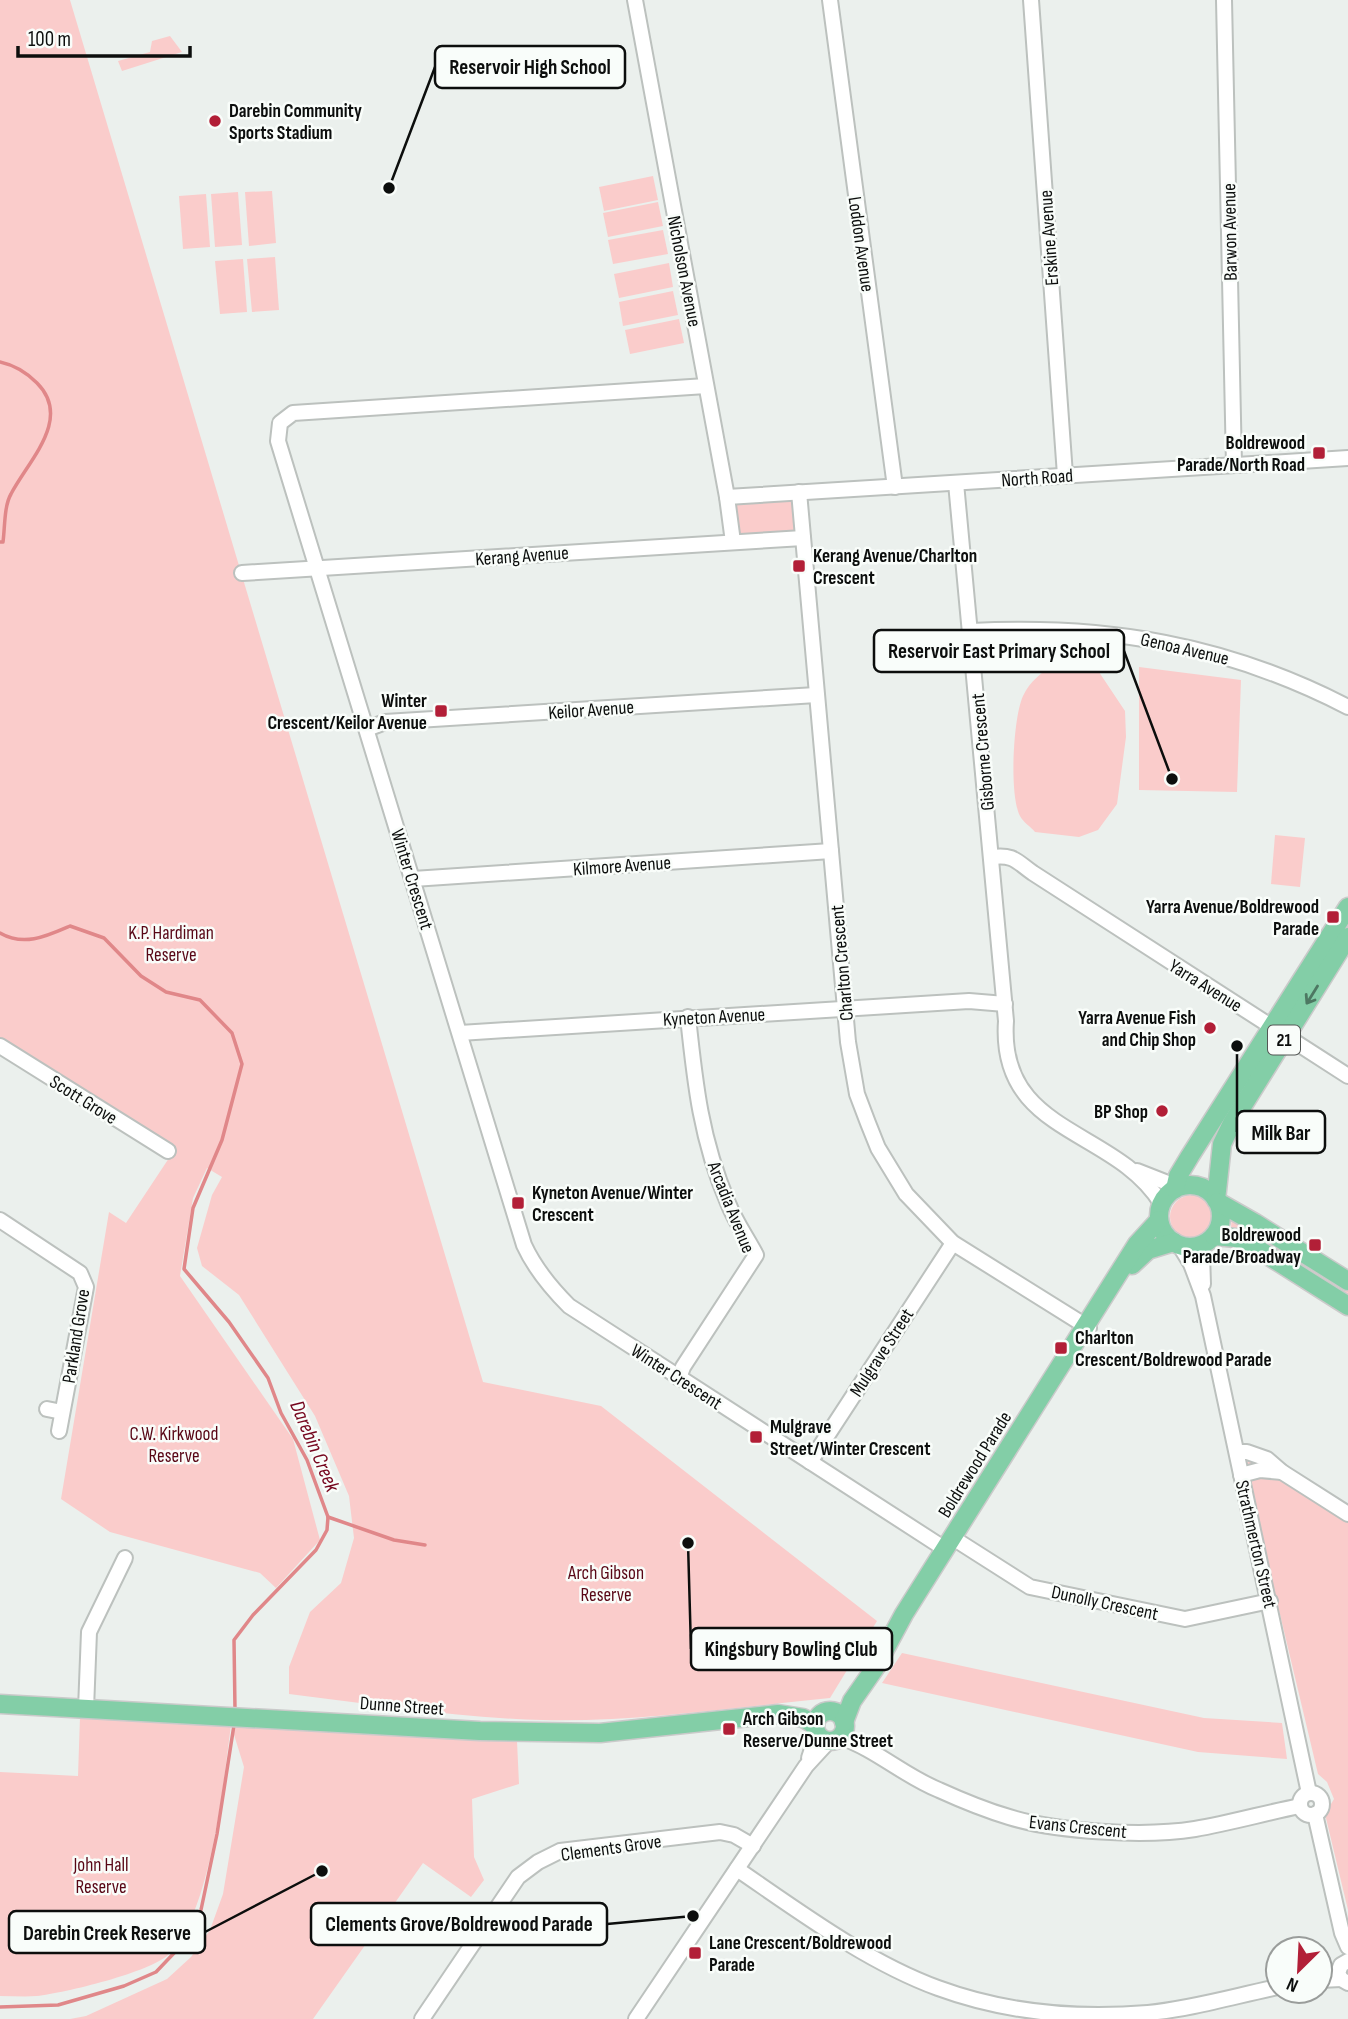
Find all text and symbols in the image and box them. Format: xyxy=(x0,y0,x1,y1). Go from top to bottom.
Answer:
scale bar xyxy=(18,14,189,58)
text: 100 m xyxy=(28,27,71,52)
callout: Reservoir High School xyxy=(435,46,625,88)
text: Reservoir High School xyxy=(449,55,611,80)
place label: Darebin Community Sports Stadium xyxy=(229,100,362,145)
marker: Darebin Community Sports Stadium xyxy=(207,113,223,129)
street label: Barwon Avenue xyxy=(1218,183,1243,281)
street label: Erskine Avenue xyxy=(1035,189,1064,287)
street label: Loddon Avenue xyxy=(842,195,879,293)
street label: Nicholson Avenue xyxy=(661,214,706,329)
place label: Boldrewood Parade/North Road xyxy=(1177,432,1305,477)
marker: Boldrewood Parade/North Road xyxy=(1311,445,1327,461)
street label: North Road xyxy=(1000,465,1074,492)
street label: Kerang Avenue xyxy=(475,542,570,571)
place label: Kerang Avenue/Charlton Crescent xyxy=(813,545,977,590)
marker: Kerang Avenue/Charlton Crescent xyxy=(791,558,807,574)
street label: Genoa Avenue xyxy=(1138,628,1231,671)
callout: Reservoir East Primary School xyxy=(874,630,1124,672)
text: Reservoir East Primary School xyxy=(888,639,1110,664)
place label: Winter Crescent/Keilor Avenue xyxy=(267,690,427,735)
street label: Gisborne Crescent xyxy=(967,692,1000,812)
street label: Keilor Avenue xyxy=(548,696,635,725)
marker: Winter Crescent/Keilor Avenue xyxy=(433,703,449,719)
street label: Winter Crescent xyxy=(385,826,438,933)
street label: Kilmore Avenue xyxy=(572,852,672,881)
place label: Yarra Avenue/Boldrewood Parade xyxy=(1146,896,1319,941)
street label: Charlton Crescent xyxy=(826,904,859,1022)
marker: Yarra Avenue/Boldrewood Parade xyxy=(1325,909,1341,925)
park label: K.P. Hardiman Reserve xyxy=(128,922,214,967)
street label: Yarra Avenue xyxy=(1164,955,1246,1018)
one-way arrow xyxy=(1304,984,1318,1004)
street label: Kyneton Avenue xyxy=(662,1003,766,1032)
place label: Yarra Avenue Fish and Chip Shop xyxy=(1078,1007,1196,1052)
marker: Yarra Avenue Fish and Chip Shop xyxy=(1202,1020,1218,1036)
road number: 21 xyxy=(1268,1026,1300,1055)
street label: Scott Grove xyxy=(45,1071,121,1130)
place label: BP Shop xyxy=(1094,1101,1148,1124)
marker: BP Shop xyxy=(1154,1103,1170,1119)
callout: Milk Bar xyxy=(1237,1111,1325,1153)
text: Milk Bar xyxy=(1251,1121,1311,1146)
street label: Arcadia Avenue xyxy=(701,1158,759,1257)
place label: Kyneton Avenue/Winter Crescent xyxy=(532,1182,693,1227)
marker: Kyneton Avenue/Winter Crescent xyxy=(510,1195,526,1211)
place label: Boldrewood Parade/Broadway xyxy=(1183,1224,1301,1269)
marker: Boldrewood Parade/Broadway xyxy=(1307,1237,1323,1253)
street label: Parkland Grove xyxy=(58,1288,95,1385)
street label: Mulgrave Street xyxy=(845,1304,919,1401)
place label: Charlton Crescent/Boldrewood Parade xyxy=(1075,1327,1272,1372)
street label: Winter Crescent xyxy=(626,1339,726,1415)
marker: Charlton Crescent/Boldrewood Parade xyxy=(1053,1340,1069,1356)
water label: Darebin Creek xyxy=(284,1397,345,1497)
street label: Boldrewood Parade xyxy=(933,1407,1017,1522)
place label: Mulgrave Street/Winter Crescent xyxy=(770,1416,930,1461)
park label: C.W. Kirkwood Reserve xyxy=(130,1423,218,1468)
marker: Mulgrave Street/Winter Crescent xyxy=(748,1429,764,1445)
street label: Strathmerton Street xyxy=(1230,1478,1281,1611)
park label: Arch Gibson Reserve xyxy=(567,1562,644,1607)
street label: Dunolly Crescent xyxy=(1049,1581,1160,1626)
callout: Kingsbury Bowling Club xyxy=(691,1628,892,1670)
text: Kingsbury Bowling Club xyxy=(704,1637,878,1662)
street label: Dunne Street xyxy=(359,1692,445,1721)
place label: Arch Gibson Reserve/Dunne Street xyxy=(742,1708,893,1753)
marker: Arch Gibson Reserve/Dunne Street xyxy=(721,1721,737,1737)
street label: Evans Crescent xyxy=(1028,1811,1128,1844)
street label: Clements Grove xyxy=(559,1830,663,1867)
park label: John Hall Reserve xyxy=(72,1854,129,1899)
callout: Clements Grove/Boldrewood Parade xyxy=(311,1903,607,1945)
callout: Darebin Creek Reserve xyxy=(9,1911,205,1953)
text: Clements Grove/Boldrewood Parade xyxy=(325,1912,593,1937)
text: Darebin Creek Reserve xyxy=(23,1921,191,1946)
place label: Lane Crescent/Boldrewood Parade xyxy=(709,1932,892,1977)
north arrow xyxy=(1264,1935,1334,2005)
marker: Lane Crescent/Boldrewood Parade xyxy=(687,1945,703,1961)
text: N xyxy=(1283,1972,1302,1997)

